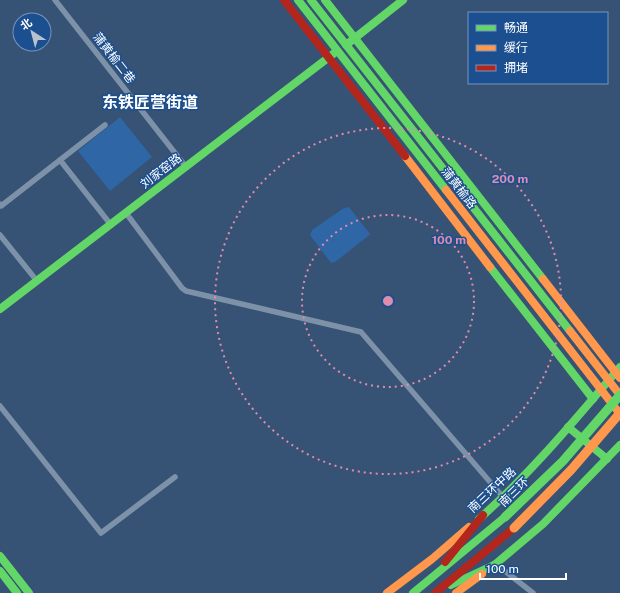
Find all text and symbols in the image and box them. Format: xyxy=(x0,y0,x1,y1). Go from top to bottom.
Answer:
north arrow xyxy=(12,12,52,52)
legend xyxy=(468,12,608,84)
text: 北 xyxy=(18,16,34,32)
text: 畅通 xyxy=(504,21,528,35)
street label: 蒲黄榆二巷 xyxy=(90,30,138,86)
text: 缓行 xyxy=(504,41,528,55)
text: 拥堵 xyxy=(504,61,528,75)
district label: 东铁匠营街道 xyxy=(102,93,198,112)
street label: 刘家窑路 xyxy=(138,151,184,191)
street label: 蒲黄榆路 xyxy=(439,165,479,211)
text: 200 m xyxy=(492,172,528,186)
text: 100 m xyxy=(432,233,466,247)
centre of rings xyxy=(381,294,395,308)
street label: 南三环中路 xyxy=(465,464,519,516)
street label: 南三环 xyxy=(496,474,532,510)
scale bar xyxy=(480,555,566,581)
text: 100 m xyxy=(486,562,519,576)

